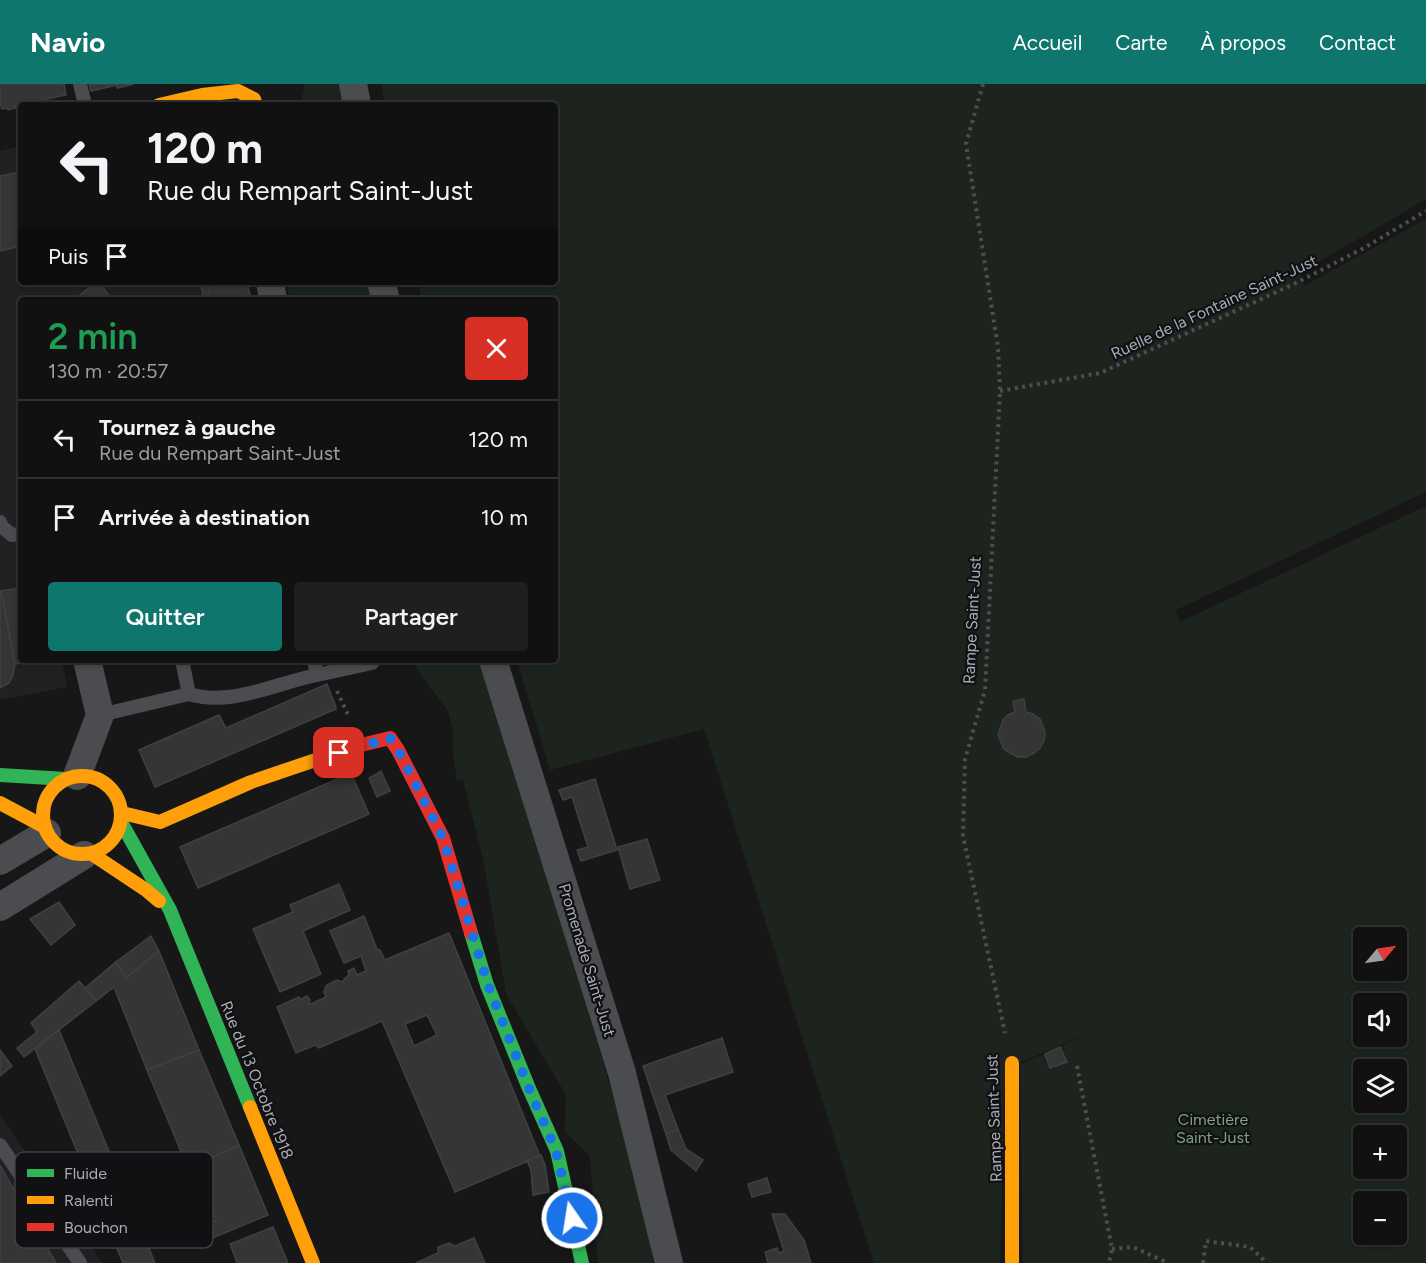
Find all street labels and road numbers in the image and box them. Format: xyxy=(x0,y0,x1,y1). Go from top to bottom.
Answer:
street label: Ruelle de la Fontaine Saint-Just xyxy=(1108,251,1320,363)
street label: Rampe Saint-Just xyxy=(959,556,985,684)
street label: Promenade Saint-Just xyxy=(555,881,619,1039)
street label: Rue du 13 Octobre 1918 xyxy=(217,998,297,1162)
street label: Rampe Saint-Just xyxy=(982,1054,1006,1182)

